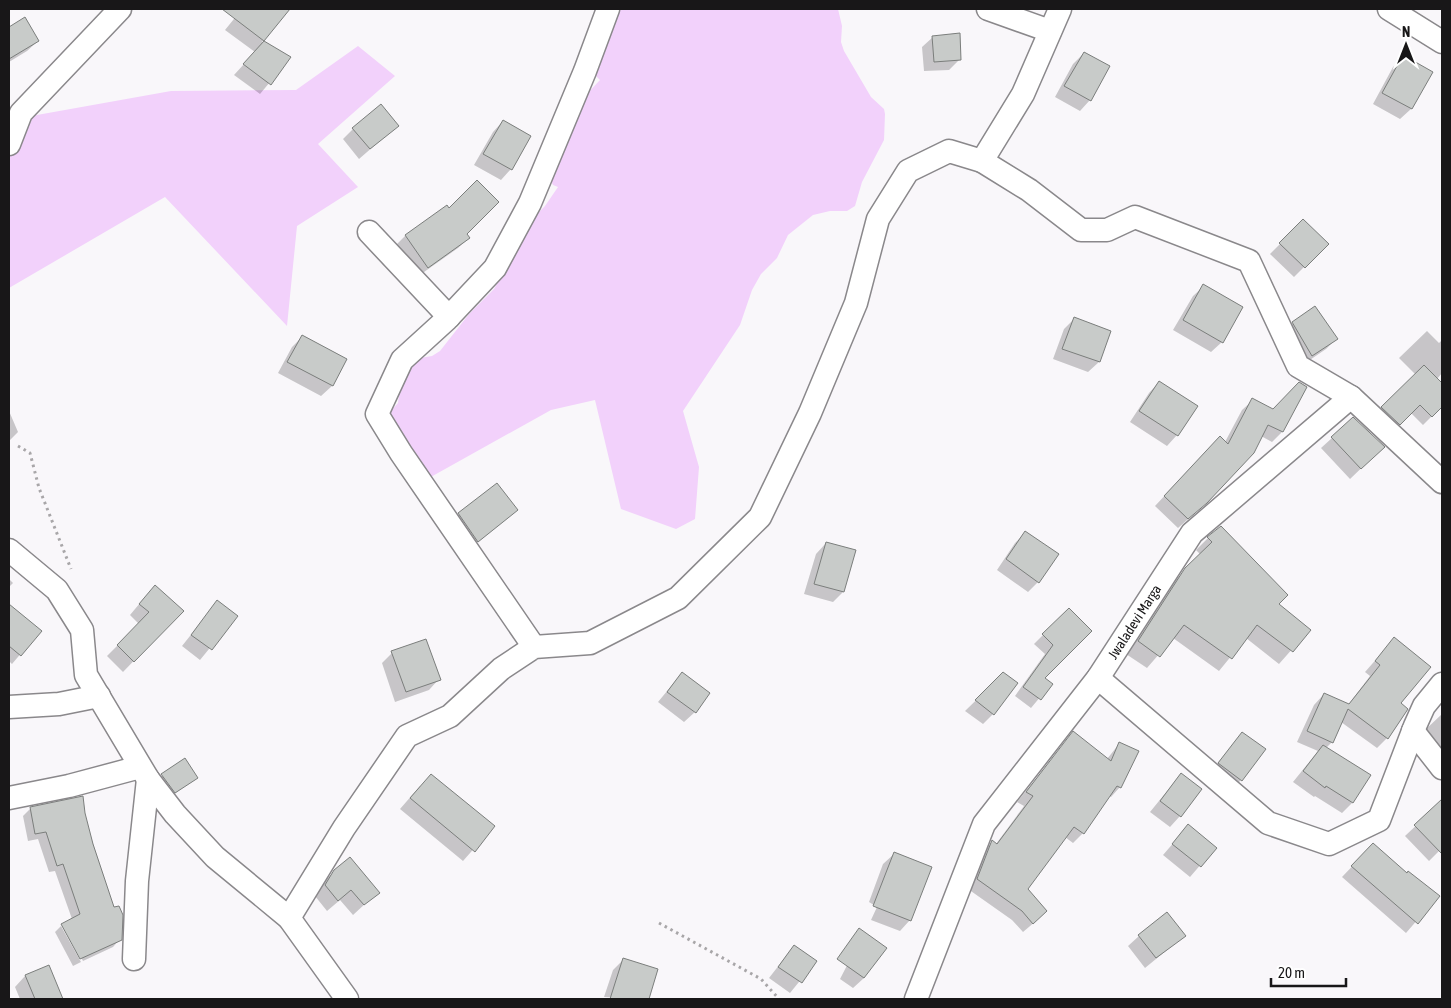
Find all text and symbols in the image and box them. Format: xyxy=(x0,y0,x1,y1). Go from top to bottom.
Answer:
north arrow xyxy=(1381,20,1431,70)
text: N xyxy=(1402,24,1410,40)
street label: Jwaladevi Marga xyxy=(1105,582,1164,662)
scale bar xyxy=(1271,956,1346,988)
text: 20 m xyxy=(1278,964,1305,981)

